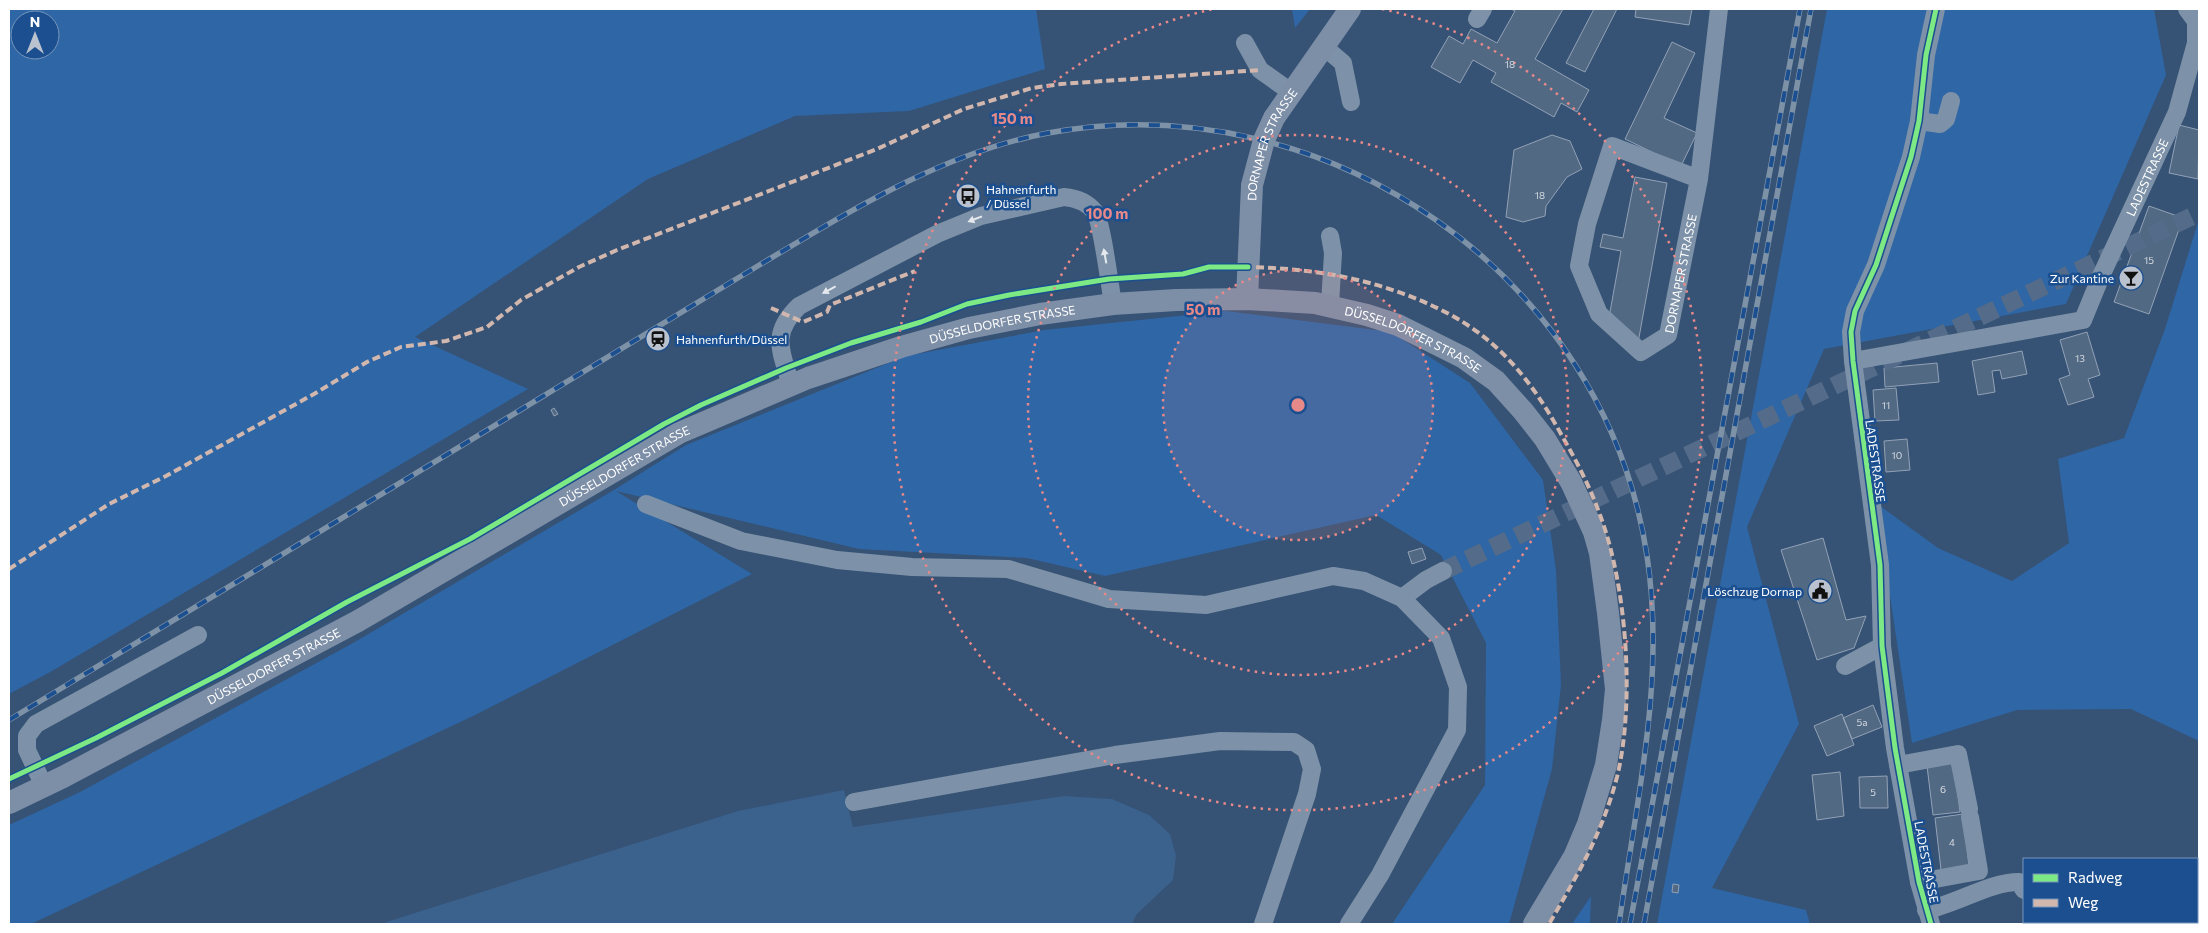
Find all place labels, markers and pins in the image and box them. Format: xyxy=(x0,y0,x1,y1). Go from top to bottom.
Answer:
place label: Hahnenfurth / Düssel xyxy=(986,182,1056,210)
bus stop icon: Hahnenfurth / Düssel xyxy=(955,183,981,209)
bar icon: Zur Kantine xyxy=(2118,265,2144,291)
place label: Zur Kantine xyxy=(2050,271,2114,285)
station icon: Hahnenfurth/Düssel xyxy=(645,326,671,352)
place label: Hahnenfurth/Düssel xyxy=(676,332,787,346)
centre of rings xyxy=(1289,396,1307,414)
public building icon: Löschzug Dornap xyxy=(1807,578,1833,604)
place label: Löschzug Dornap xyxy=(1707,584,1802,598)

